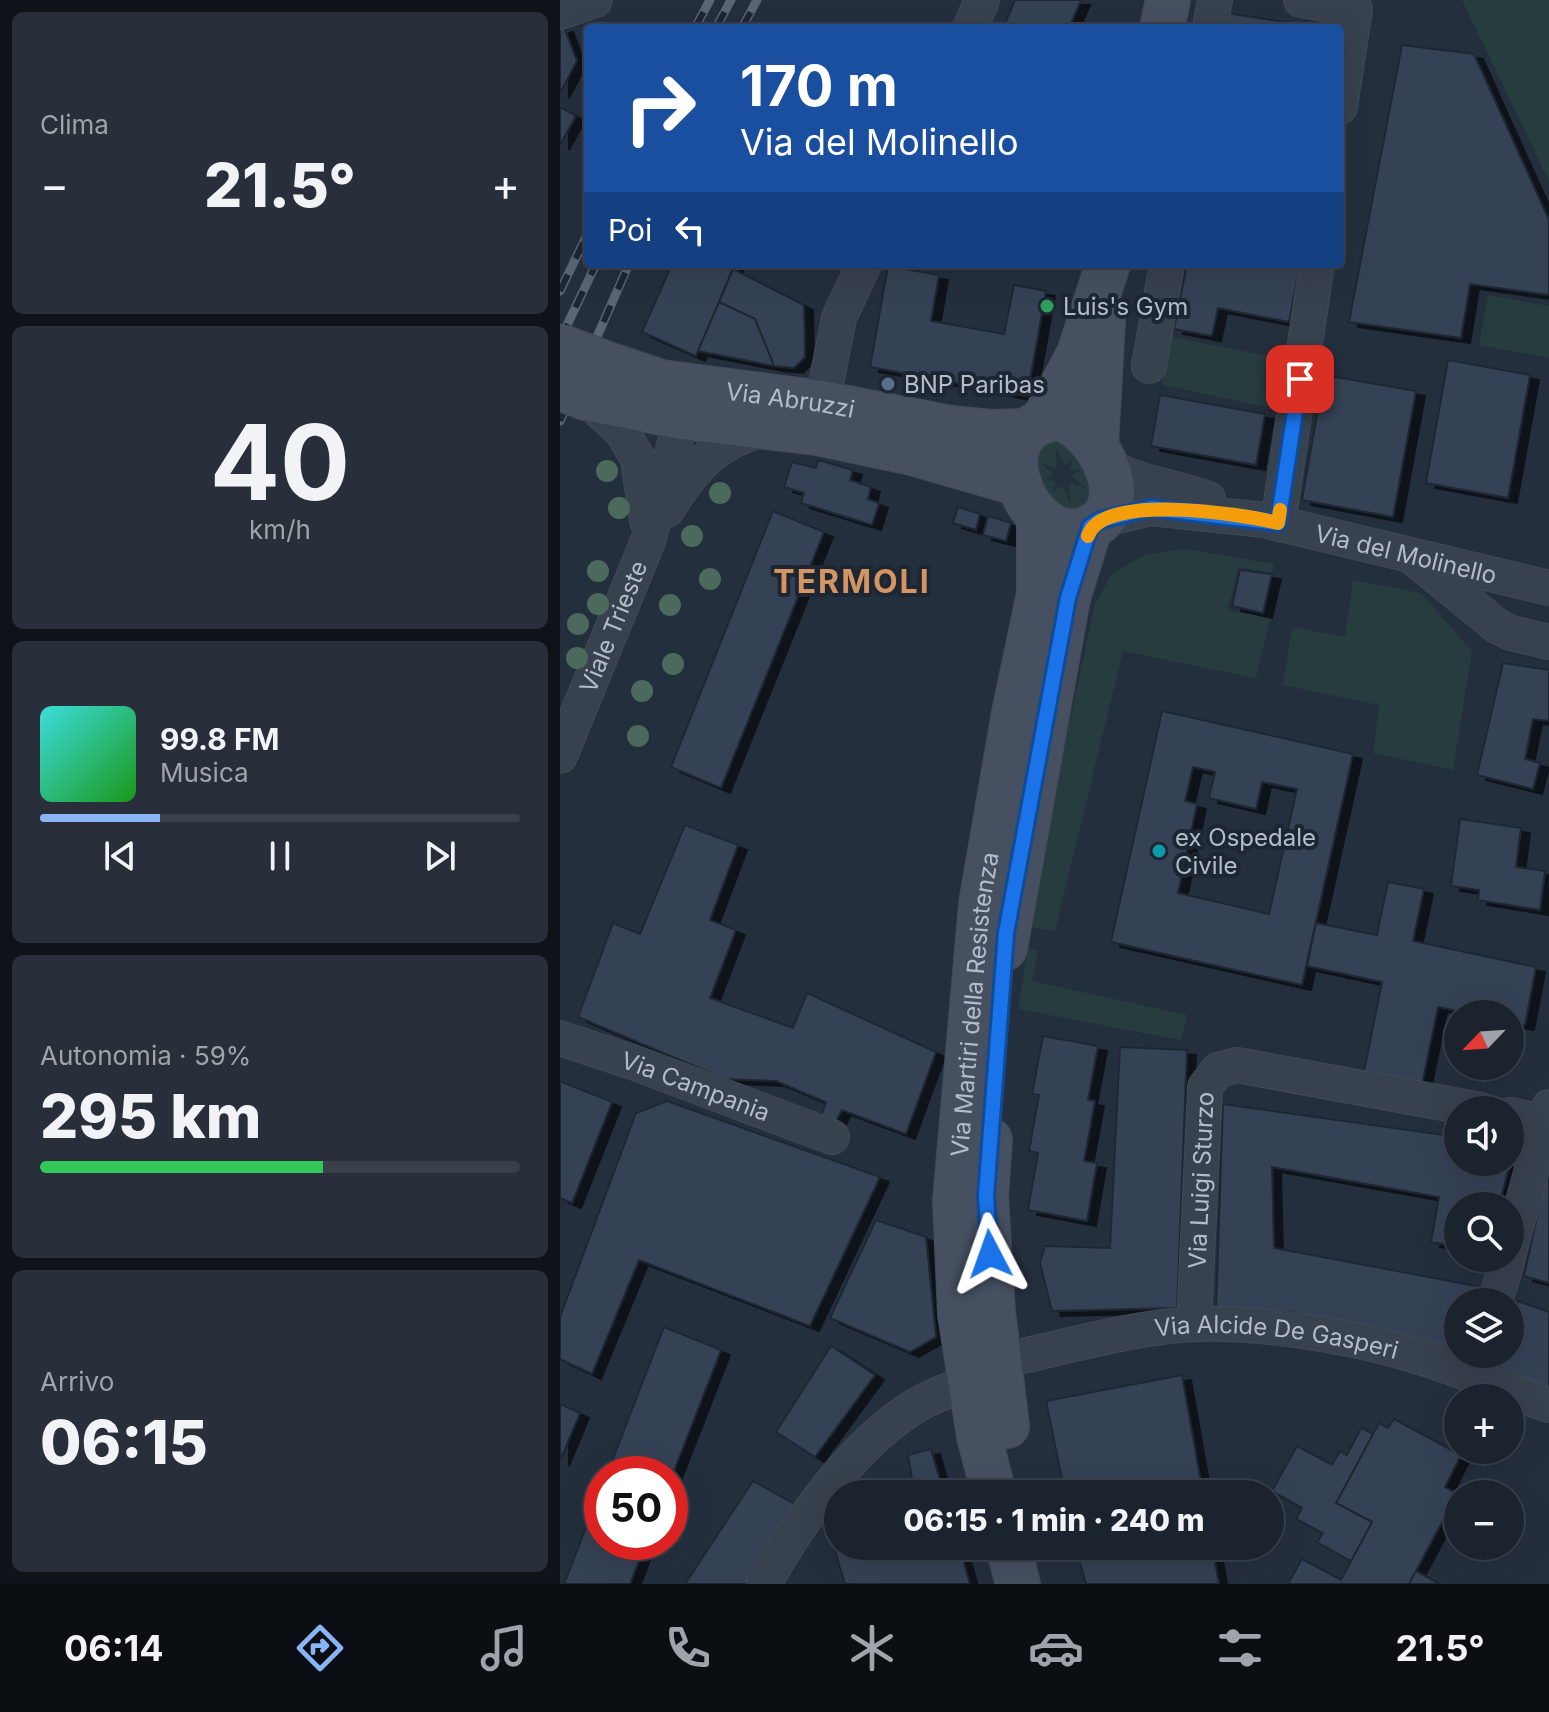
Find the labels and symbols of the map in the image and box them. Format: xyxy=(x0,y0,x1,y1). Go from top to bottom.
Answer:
place label: Luis's Gym xyxy=(1063,292,1188,321)
marker: Luis's Gym xyxy=(1038,297,1056,315)
pin xyxy=(1266,345,1334,413)
place label: BNP Paribas xyxy=(904,370,1045,399)
marker: BNP Paribas xyxy=(879,375,897,393)
street label: Via Abruzzi xyxy=(724,376,857,423)
street label: Via del Molinello xyxy=(1312,518,1500,590)
street label: Viale Trieste xyxy=(573,556,653,697)
district label: TERMOLI xyxy=(773,562,931,601)
place label: ex Ospedale Civile xyxy=(1175,823,1316,880)
marker: ex Ospedale Civile xyxy=(1150,842,1168,860)
street label: Via Martiri della Resistenza xyxy=(944,850,1004,1158)
north arrow xyxy=(1444,1000,1524,1080)
street label: Via Campania xyxy=(618,1045,774,1127)
street label: Via Luigi Sturzo xyxy=(1182,1091,1219,1269)
position arrow xyxy=(948,1212,1032,1296)
street label: Via Alcide De Gasperi xyxy=(1153,1309,1402,1365)
speed limit sign: 50 xyxy=(584,1456,688,1560)

